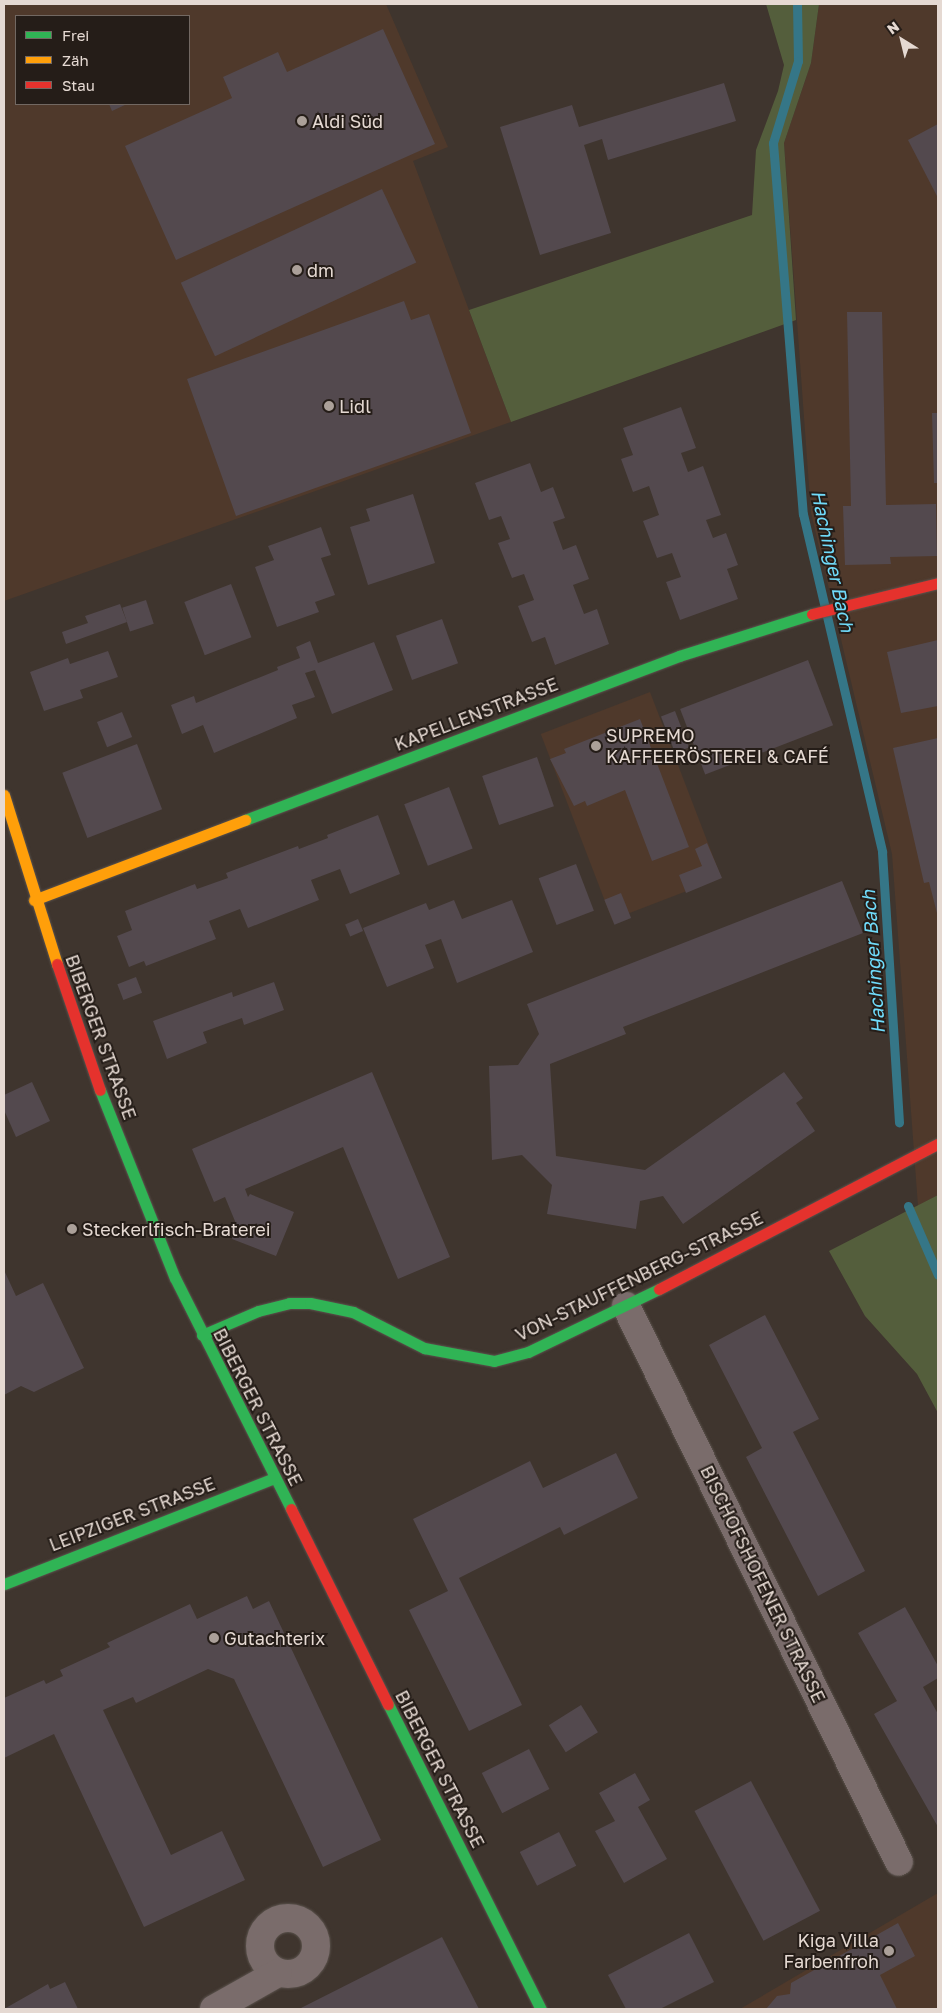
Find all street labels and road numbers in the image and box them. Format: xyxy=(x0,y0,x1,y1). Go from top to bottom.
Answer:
street label: KAPELLENSTRASSE xyxy=(391,673,561,755)
street label: BIBERGER STRASSE xyxy=(61,952,141,1122)
street label: VON-STAUFFENBERG-STRASSE xyxy=(512,1207,766,1345)
street label: BIBERGER STRASSE xyxy=(209,1325,307,1489)
street label: BISCHOFSHOFENER STRASSE xyxy=(696,1462,830,1706)
street label: LEIPZIGER STRASSE xyxy=(46,1472,218,1556)
street label: BIBERGER STRASSE xyxy=(391,1687,489,1851)

